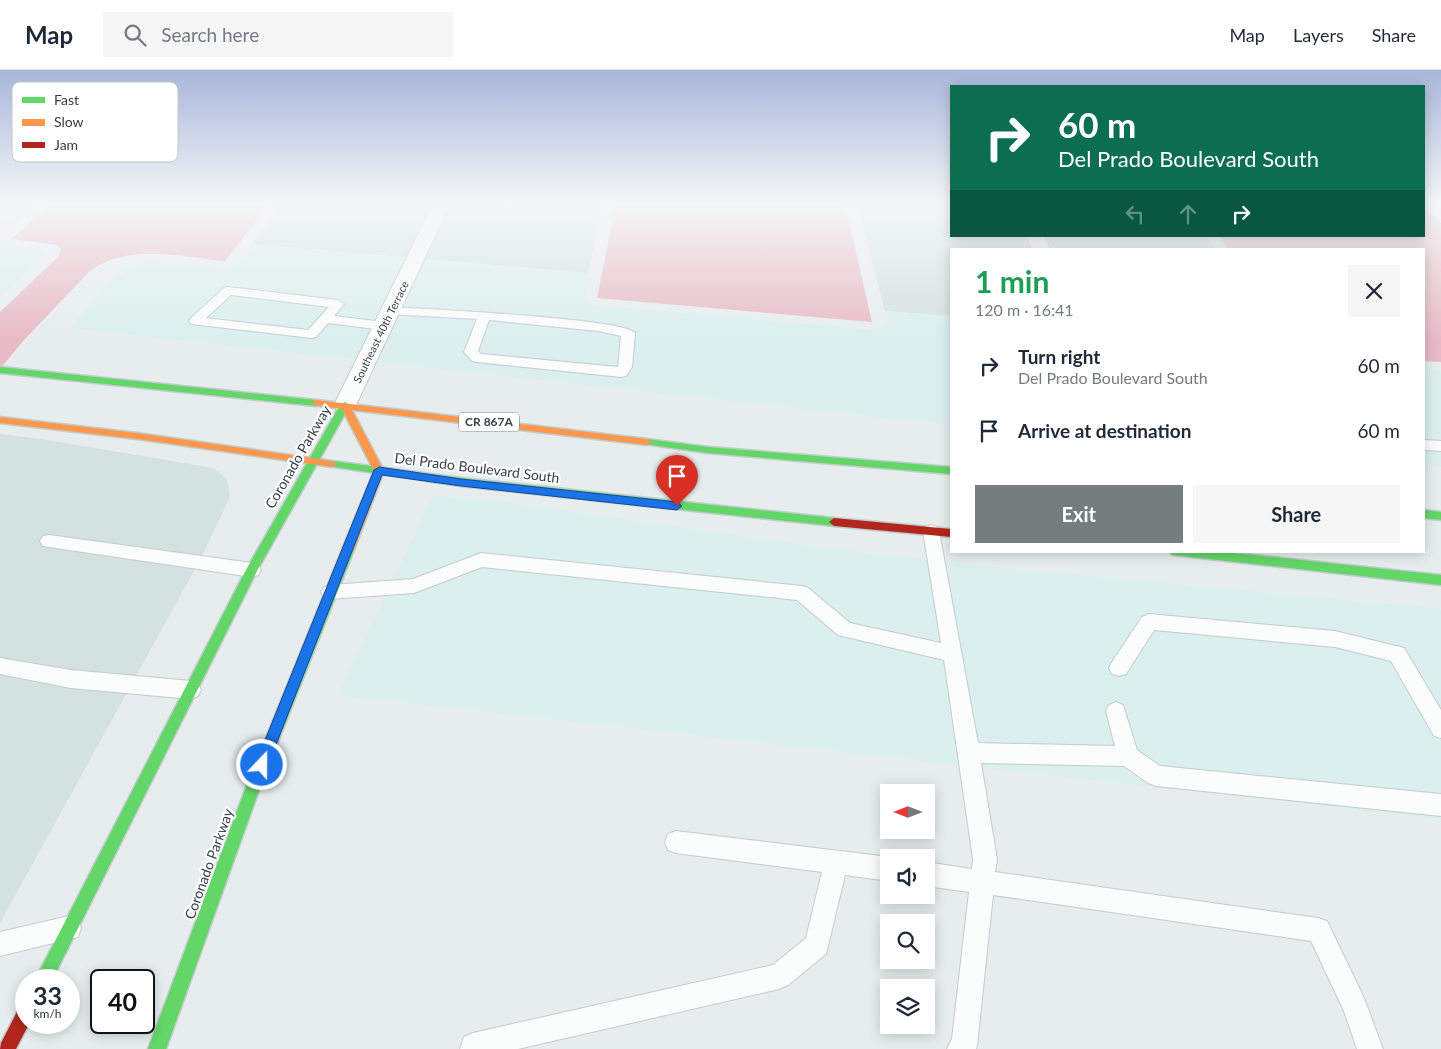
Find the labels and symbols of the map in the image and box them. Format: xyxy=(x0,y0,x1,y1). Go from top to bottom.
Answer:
legend xyxy=(12,82,178,162)
text: Fast xyxy=(54,91,79,108)
text: Slow xyxy=(54,113,84,130)
text: Jam xyxy=(54,136,78,153)
street label: Southeast 40th Terrace xyxy=(350,279,411,385)
street label: Coronado Parkway xyxy=(261,401,334,511)
road number: CR 867A xyxy=(459,412,519,432)
street label: Del Prado Boulevard South xyxy=(394,449,561,486)
pin xyxy=(656,455,698,506)
position arrow xyxy=(235,738,287,790)
north arrow xyxy=(880,784,935,839)
street label: Coronado Parkway xyxy=(181,806,237,921)
speed limit sign: 40 xyxy=(90,969,155,1034)

